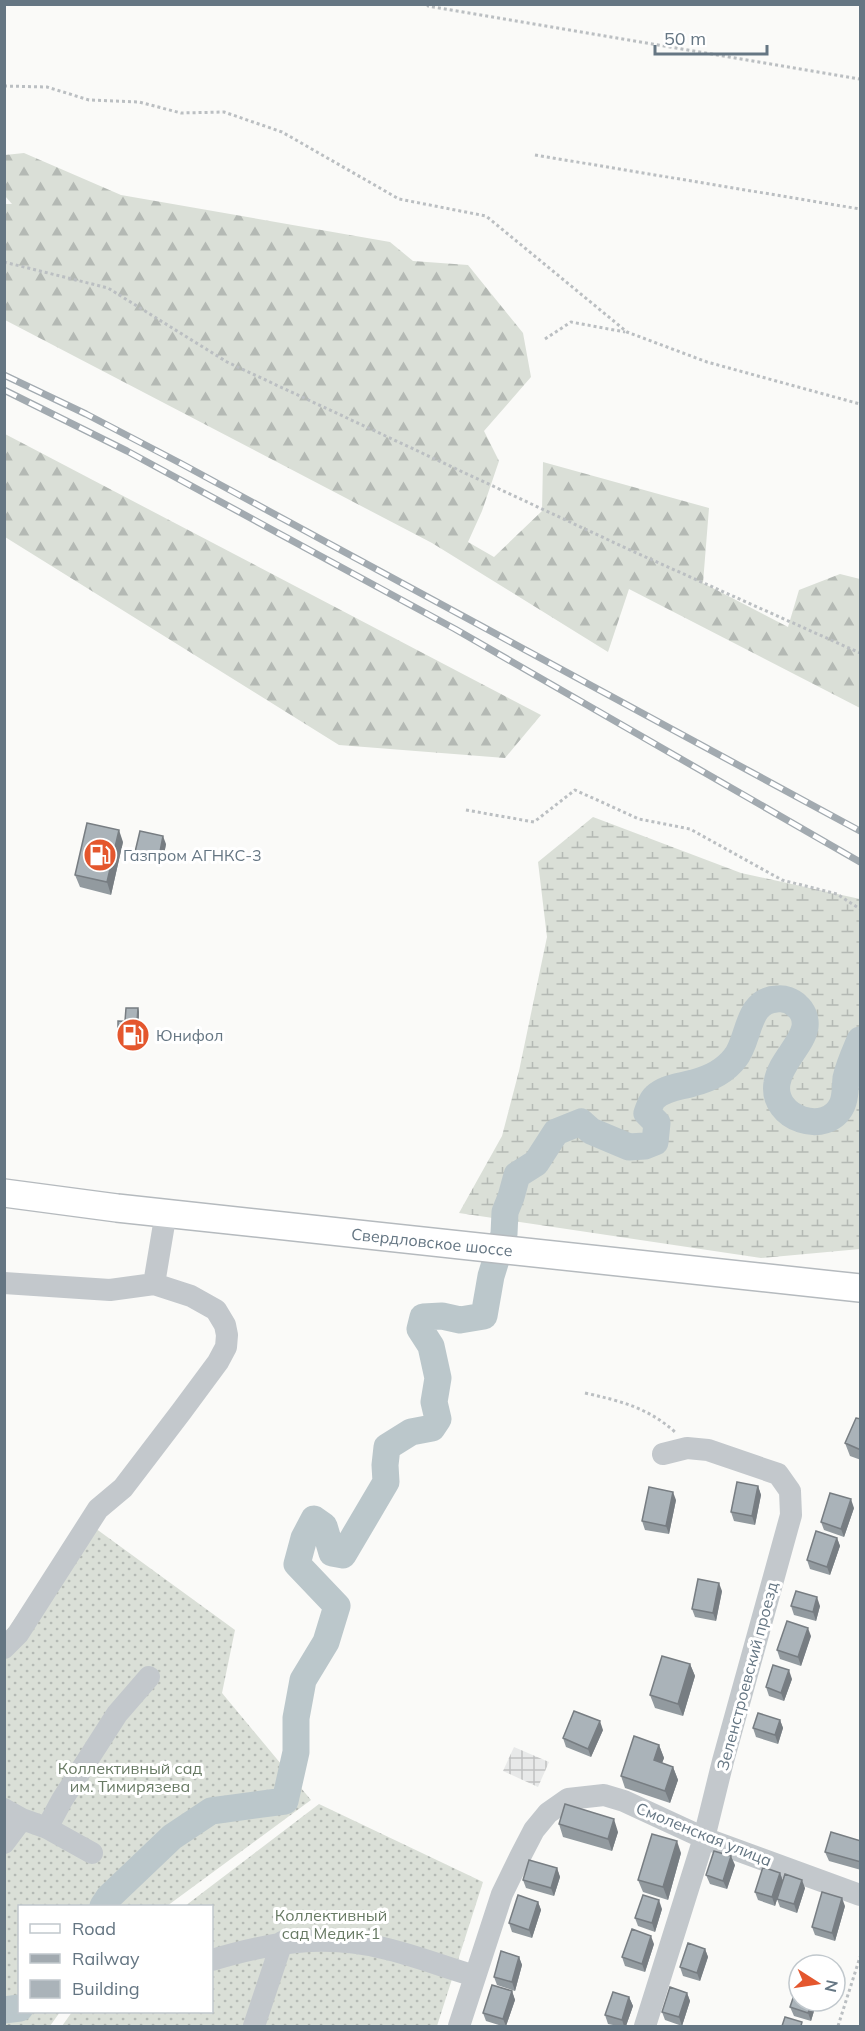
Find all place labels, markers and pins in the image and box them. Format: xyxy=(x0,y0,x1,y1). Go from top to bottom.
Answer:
fuel station icon: Газпром АГНКС-3 xyxy=(82,837,118,873)
place label: Газпром АГНКС-3 xyxy=(123,845,262,865)
fuel station icon: Юнифол xyxy=(115,1017,151,1053)
place label: Юнифол xyxy=(156,1025,223,1045)

